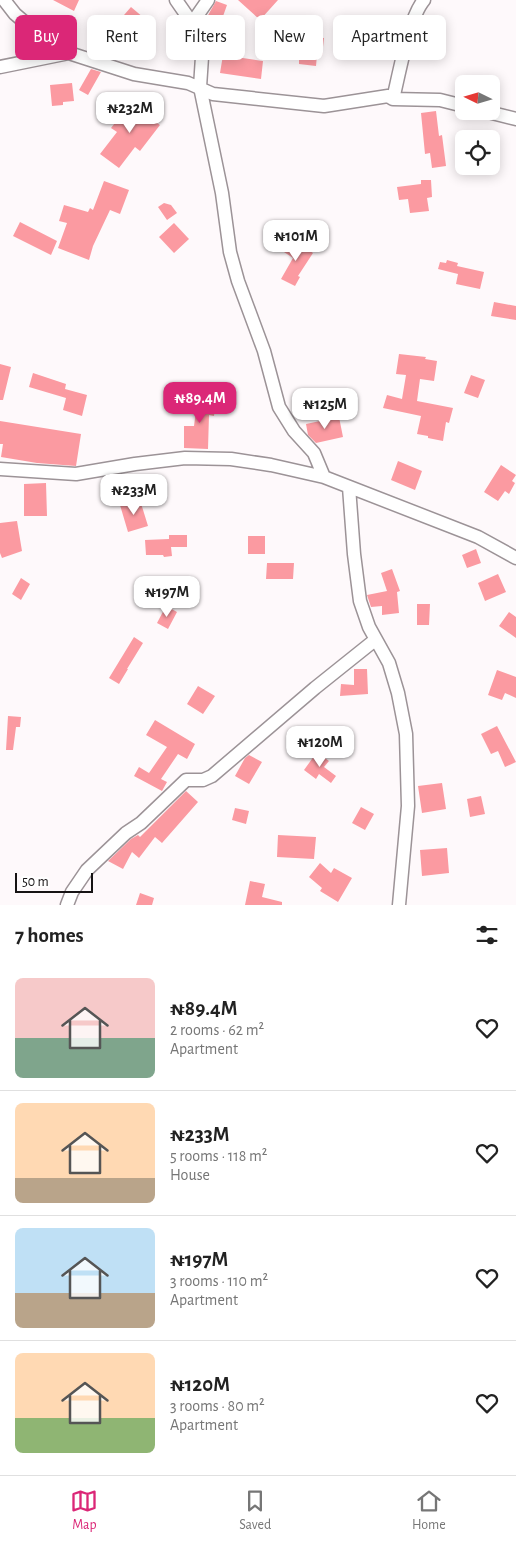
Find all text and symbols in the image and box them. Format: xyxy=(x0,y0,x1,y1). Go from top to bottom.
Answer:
chip: Buy xyxy=(15,15,77,60)
chip: Rent xyxy=(87,15,156,60)
chip: Filters xyxy=(166,15,245,60)
chip: New xyxy=(255,15,323,60)
chip: Apartment xyxy=(333,15,446,60)
north arrow xyxy=(455,75,500,120)
map controls xyxy=(455,75,500,175)
pin: ₦232M xyxy=(95,92,165,134)
text: ₦232M xyxy=(107,100,153,116)
button: locate xyxy=(455,130,500,175)
pin: ₦101M xyxy=(261,220,331,262)
text: ₦101M xyxy=(274,228,318,244)
pin: ₦89.4M xyxy=(159,382,241,424)
pin: ₦125M xyxy=(290,388,360,430)
text: ₦89.4M xyxy=(174,390,226,406)
text: ₦125M xyxy=(303,396,347,412)
pin: ₦233M xyxy=(99,474,169,516)
text: ₦233M xyxy=(111,482,157,498)
pin: ₦197M xyxy=(132,576,202,618)
text: ₦197M xyxy=(145,584,189,600)
pin: ₦120M xyxy=(285,726,355,768)
text: ₦120M xyxy=(297,734,343,750)
scale bar xyxy=(15,870,92,893)
text: 50 m xyxy=(22,875,49,889)
icon: filters xyxy=(473,921,501,949)
text: 7 homes xyxy=(15,925,84,946)
icon: home xyxy=(55,998,115,1058)
text: ₦89.4M xyxy=(170,998,237,1019)
icon: heart xyxy=(473,1014,501,1042)
text: 2 rooms · 62 m² xyxy=(170,1022,264,1038)
text: Apartment xyxy=(170,1041,238,1057)
icon: home xyxy=(55,1123,115,1183)
text: ₦233M xyxy=(170,1124,230,1145)
icon: heart xyxy=(473,1139,501,1167)
text: 5 rooms · 118 m² xyxy=(170,1148,267,1164)
text: House xyxy=(170,1167,210,1183)
icon: home xyxy=(55,1248,115,1308)
text: ₦197M xyxy=(170,1249,228,1270)
icon: heart xyxy=(473,1264,501,1292)
text: 3 rooms · 110 m² xyxy=(170,1273,268,1289)
text: Apartment xyxy=(170,1292,238,1308)
icon: home xyxy=(55,1373,115,1433)
text: ₦120M xyxy=(170,1374,230,1395)
icon: heart xyxy=(473,1389,501,1417)
text: 3 rooms · 80 m² xyxy=(170,1398,265,1414)
text: Apartment xyxy=(170,1417,238,1433)
tab: Map xyxy=(70,1487,98,1534)
tab: Saved xyxy=(239,1487,271,1534)
tab: Home xyxy=(412,1487,446,1534)

